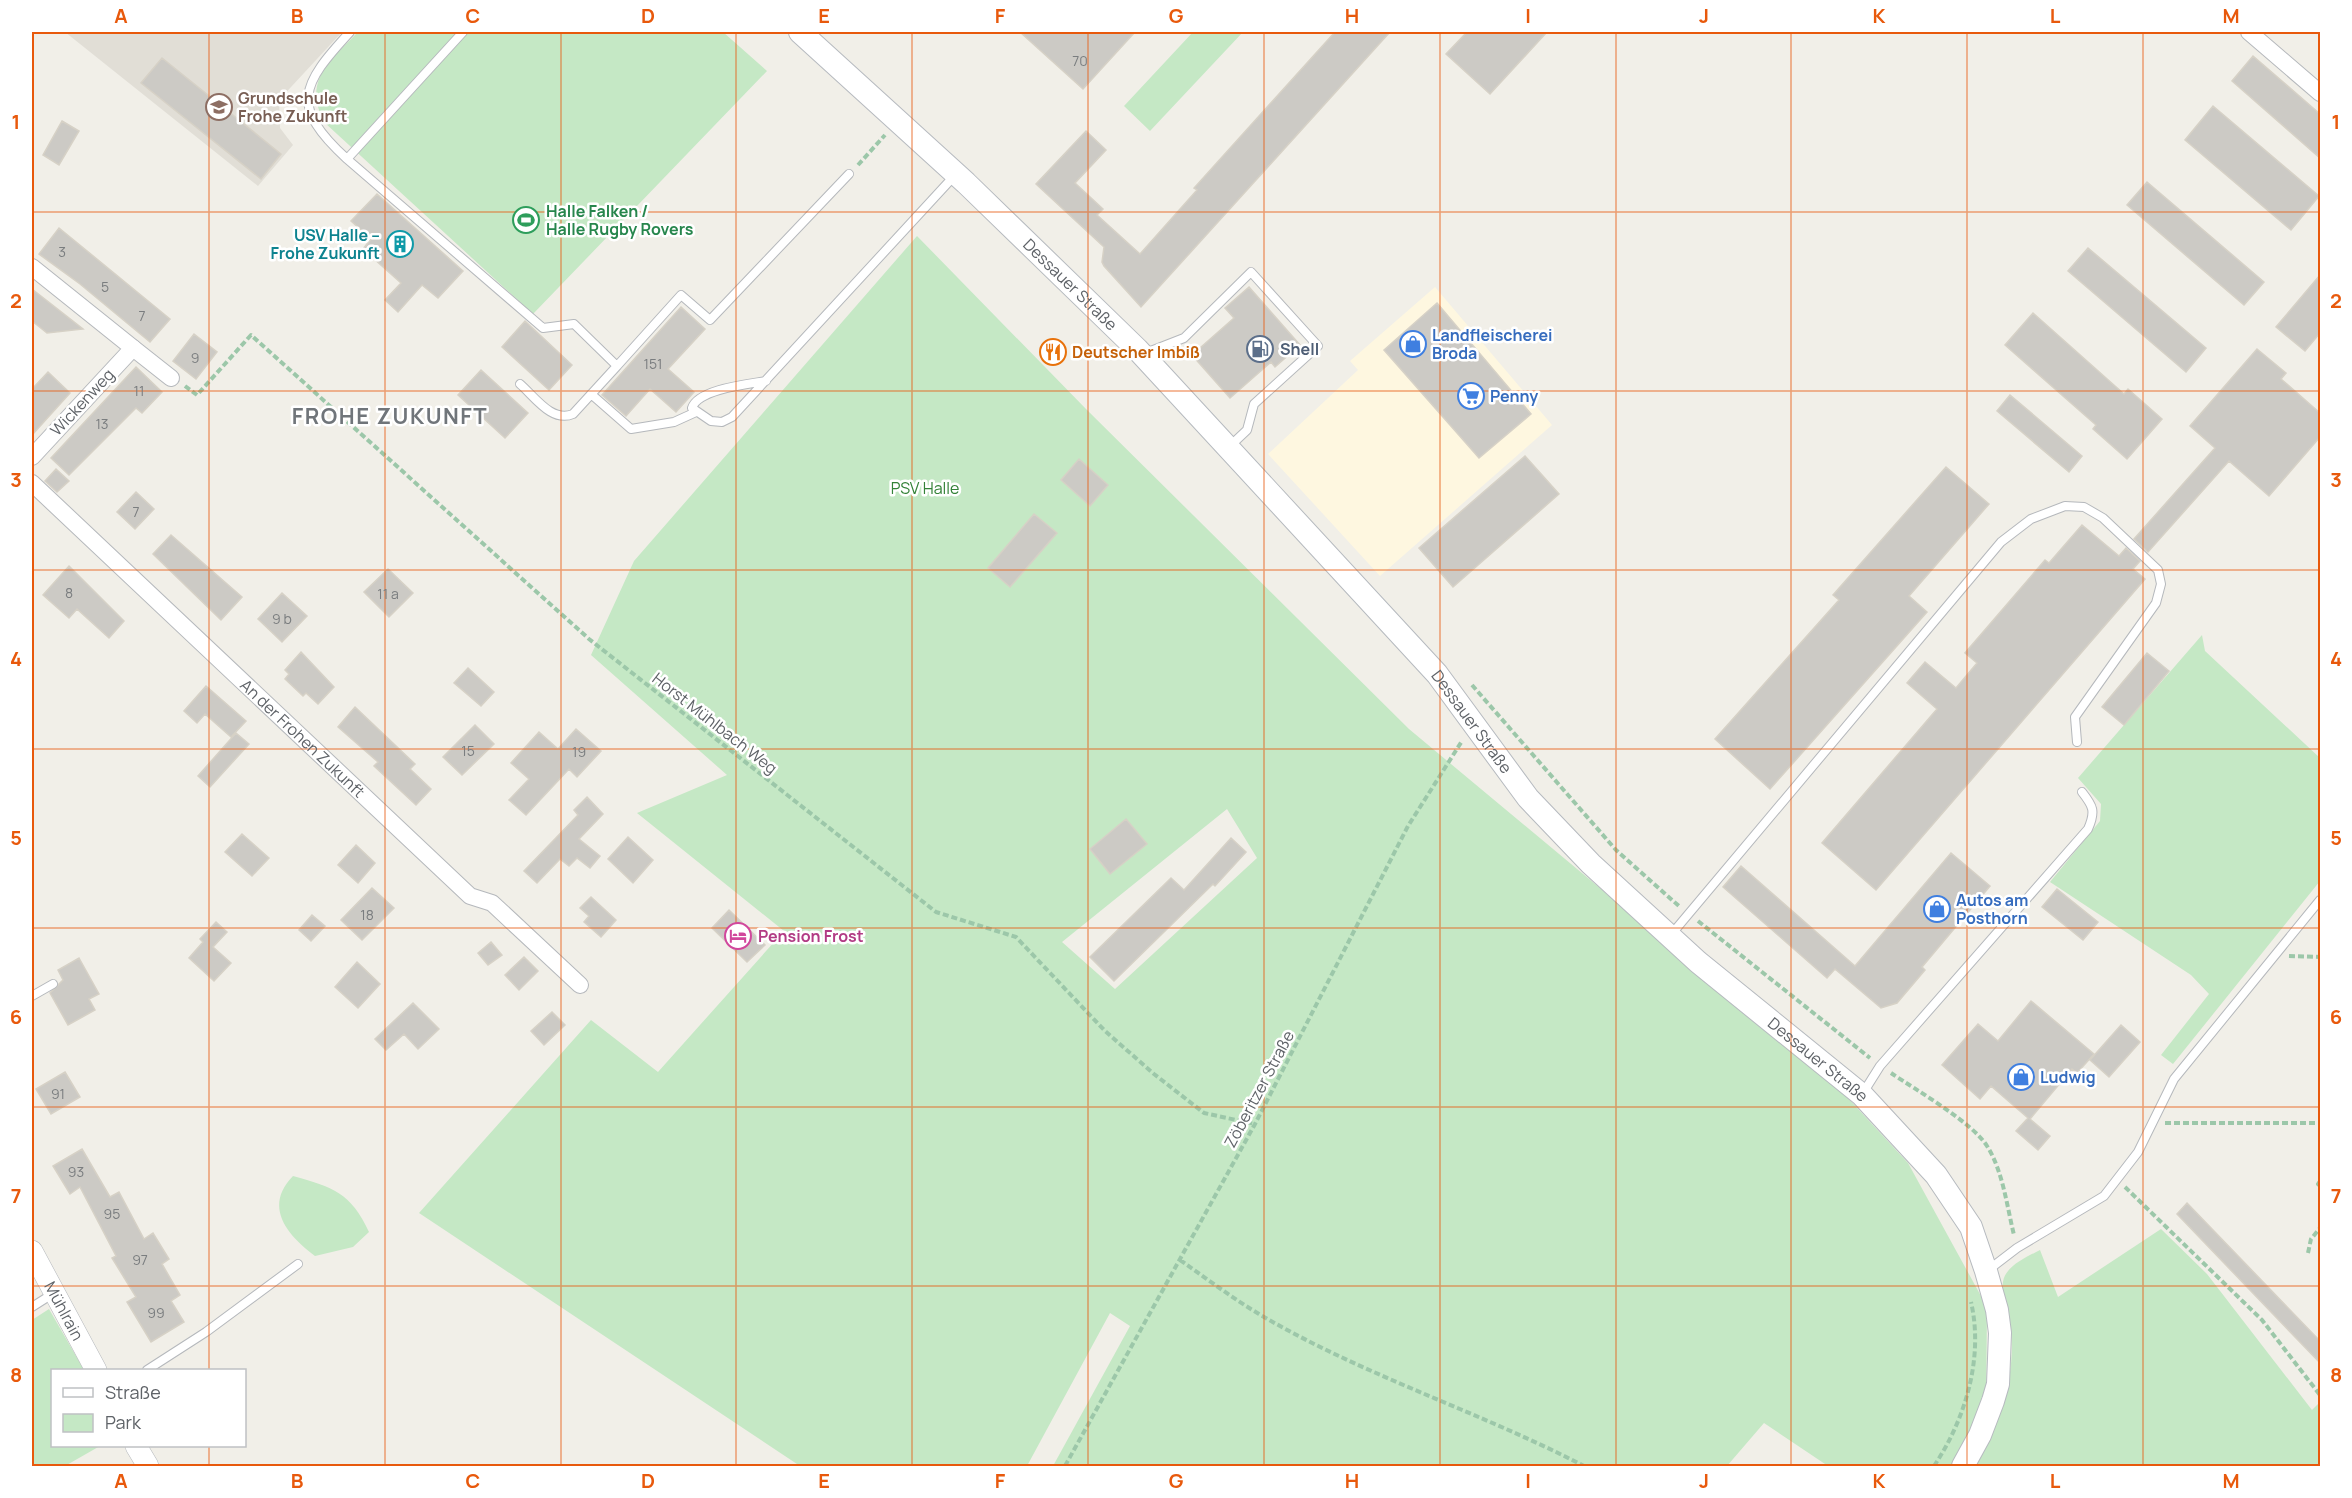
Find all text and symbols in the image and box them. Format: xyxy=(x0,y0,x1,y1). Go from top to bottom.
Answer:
text: A xyxy=(114,2,128,29)
text: B xyxy=(291,2,304,29)
text: C xyxy=(466,2,480,29)
text: D xyxy=(641,2,655,29)
text: E xyxy=(818,2,830,29)
text: F xyxy=(995,2,1006,29)
text: G xyxy=(1169,2,1184,29)
text: H xyxy=(1345,2,1359,29)
text: I xyxy=(1525,2,1531,29)
text: J xyxy=(1699,2,1709,29)
text: K xyxy=(1873,2,1886,29)
text: L xyxy=(2050,2,2061,29)
text: M xyxy=(2222,2,2240,29)
house number: 70 xyxy=(1072,51,1088,70)
place label: Grundschule Frohe Zukunft xyxy=(238,87,348,127)
school or university icon: Grundschule Frohe Zukunft xyxy=(204,92,234,122)
text: 1 xyxy=(12,108,20,135)
text: 1 xyxy=(2332,108,2340,135)
place label: Halle Falken / Halle Rugby Rovers xyxy=(546,200,694,240)
sports icon: Halle Falken / Halle Rugby Rovers xyxy=(511,205,541,235)
place label: USV Halle – Frohe Zukunft xyxy=(270,224,380,264)
building icon: USV Halle – Frohe Zukunft xyxy=(385,229,415,259)
street label: Dessauer Straße xyxy=(1019,234,1122,335)
house number: 3 xyxy=(58,242,66,261)
house number: 5 xyxy=(101,277,109,296)
text: 2 xyxy=(10,287,22,314)
text: 2 xyxy=(2330,287,2342,314)
house number: 7 xyxy=(138,306,146,325)
place label: Landfleischerei Broda xyxy=(1432,324,1553,364)
shop icon: Landfleischerei Broda xyxy=(1398,329,1428,359)
fuel station icon: Shell xyxy=(1245,334,1275,364)
restaurant icon: Deutscher Imbiß xyxy=(1038,337,1068,367)
place label: Shell xyxy=(1280,338,1319,360)
place label: Deutscher Imbiß xyxy=(1072,341,1200,363)
house number: 9 xyxy=(191,348,199,367)
house number: 151 xyxy=(643,354,663,373)
street label: Wickenweg xyxy=(45,364,119,440)
house number: 11 xyxy=(134,381,144,400)
supermarket icon: Penny xyxy=(1456,381,1486,411)
place label: Penny xyxy=(1490,385,1538,407)
district label: FROHE ZUKUNFT xyxy=(292,401,488,431)
house number: 13 xyxy=(95,414,109,433)
text: 3 xyxy=(10,466,22,493)
text: 3 xyxy=(2330,466,2342,493)
park label: PSV Halle xyxy=(891,477,959,499)
house number: 7 xyxy=(132,502,140,521)
house number: 8 xyxy=(65,583,73,602)
house number: 11 a xyxy=(377,584,399,603)
house number: 9 b xyxy=(272,609,292,628)
text: 4 xyxy=(10,645,22,672)
text: 4 xyxy=(2330,645,2342,672)
street label: Dessauer Straße xyxy=(1427,665,1517,778)
street label: Horst Mühlbach Weg xyxy=(648,667,782,779)
street label: An der Frohen Zukunft xyxy=(236,674,370,802)
house number: 15 xyxy=(461,741,475,760)
house number: 19 xyxy=(572,742,586,761)
text: 5 xyxy=(10,824,22,851)
text: 5 xyxy=(2330,824,2342,851)
place label: Autos am Posthorn xyxy=(1956,889,2028,929)
shop icon: Autos am Posthorn xyxy=(1922,894,1952,924)
house number: 18 xyxy=(360,905,374,924)
hotel icon: Pension Frost xyxy=(723,921,753,951)
place label: Pension Frost xyxy=(758,925,864,947)
text: 6 xyxy=(10,1003,22,1030)
text: 6 xyxy=(2330,1003,2342,1030)
street label: Dessauer Straße xyxy=(1763,1012,1874,1106)
street label: Zöberitzer Straße xyxy=(1219,1027,1299,1151)
shop icon: Ludwig xyxy=(2006,1062,2036,1092)
place label: Ludwig xyxy=(2040,1066,2096,1088)
house number: 91 xyxy=(51,1084,65,1103)
house number: 93 xyxy=(68,1162,84,1181)
text: 7 xyxy=(11,1182,21,1209)
text: 7 xyxy=(2331,1182,2341,1209)
house number: 95 xyxy=(104,1204,120,1223)
house number: 97 xyxy=(132,1250,148,1269)
street label: Mühlrain xyxy=(39,1278,89,1344)
house number: 99 xyxy=(147,1303,165,1322)
text: 8 xyxy=(10,1361,22,1388)
text: 8 xyxy=(2330,1361,2342,1388)
legend xyxy=(51,1369,246,1447)
text: Straße xyxy=(105,1380,161,1404)
text: Park xyxy=(105,1410,142,1434)
text: A xyxy=(114,1467,128,1494)
text: B xyxy=(291,1467,304,1494)
text: C xyxy=(466,1467,480,1494)
text: D xyxy=(641,1467,655,1494)
text: E xyxy=(818,1467,830,1494)
text: F xyxy=(995,1467,1006,1494)
text: G xyxy=(1169,1467,1184,1494)
text: H xyxy=(1345,1467,1359,1494)
text: I xyxy=(1525,1467,1531,1494)
text: J xyxy=(1699,1467,1709,1494)
text: K xyxy=(1873,1467,1886,1494)
text: L xyxy=(2050,1467,2061,1494)
text: M xyxy=(2222,1467,2240,1494)

